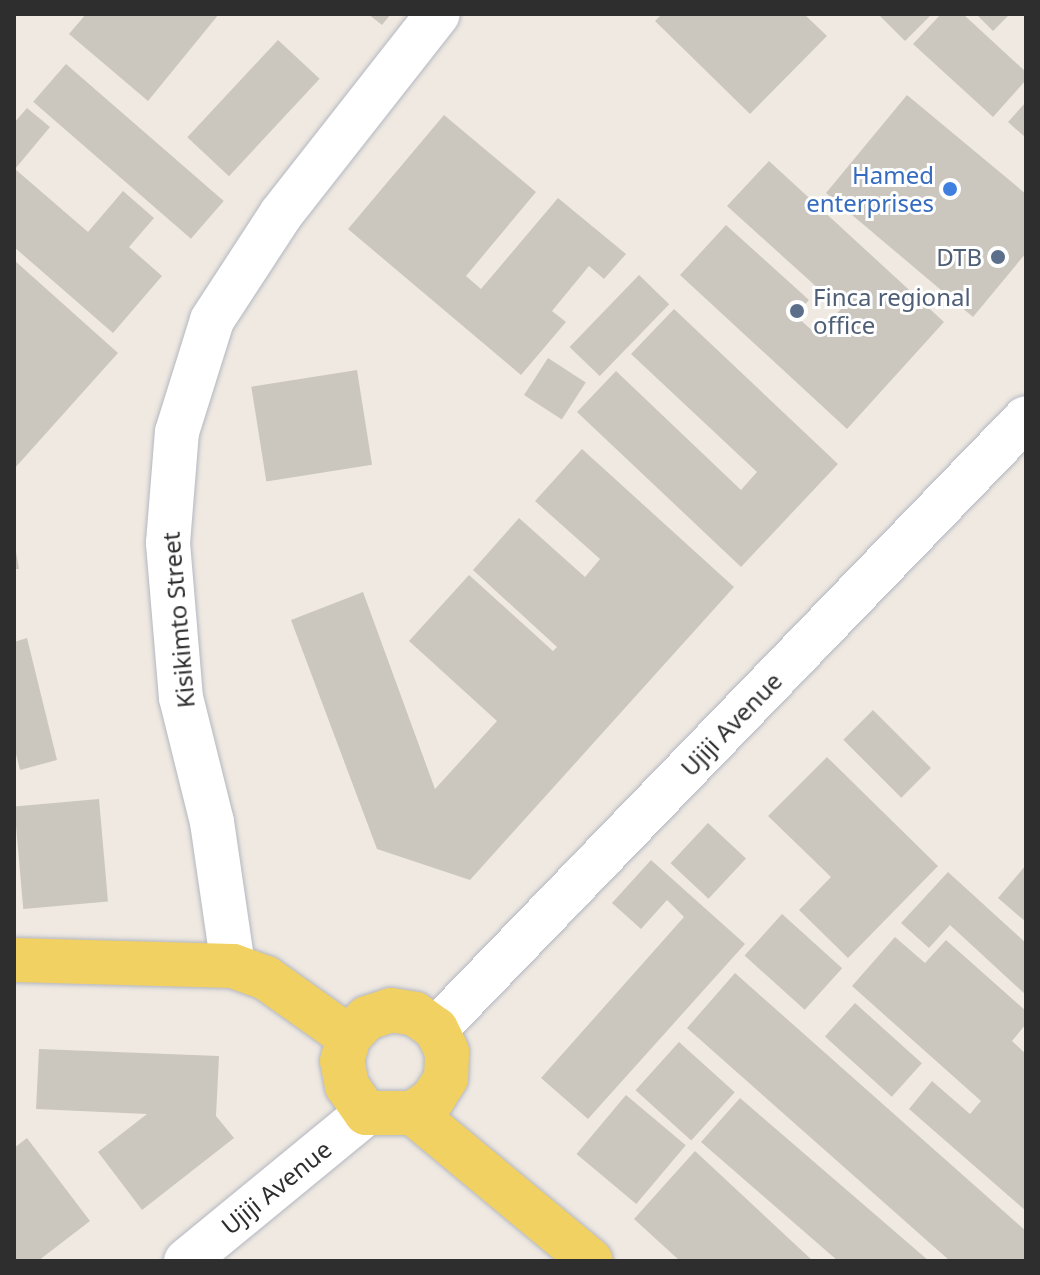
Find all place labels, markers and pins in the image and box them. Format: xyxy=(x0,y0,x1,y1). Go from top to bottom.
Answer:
place label: Hamed enterprises xyxy=(806,161,934,217)
marker: Hamed enterprises xyxy=(941,180,959,198)
place label: DTB xyxy=(936,243,982,271)
marker: DTB xyxy=(989,248,1007,266)
place label: Finca regional office xyxy=(813,283,971,339)
marker: Finca regional office xyxy=(788,302,806,320)

